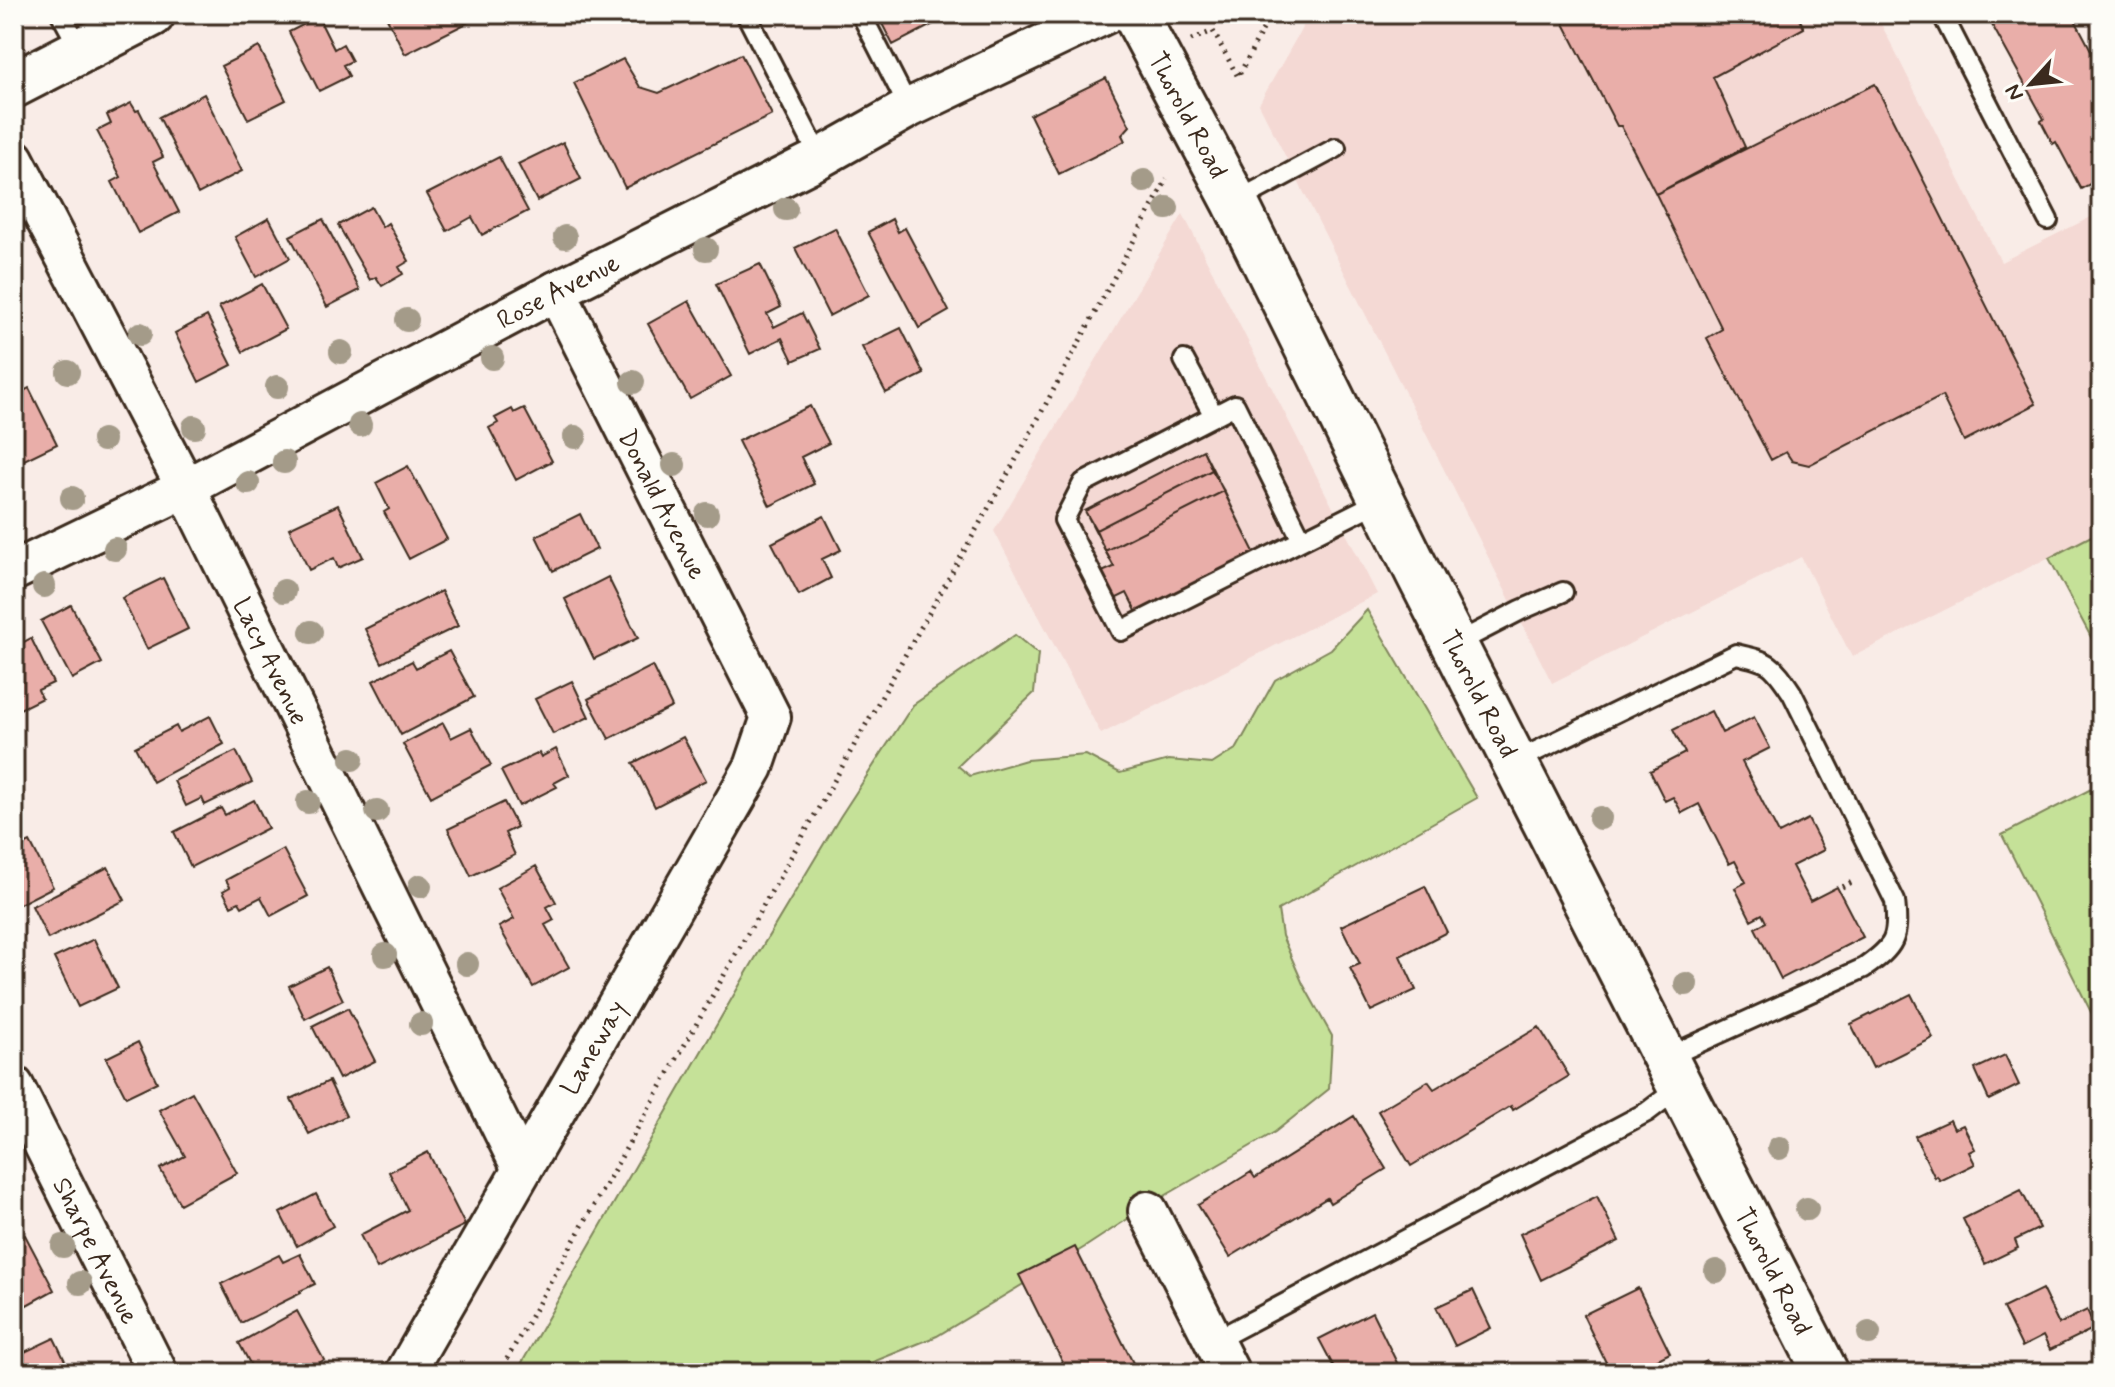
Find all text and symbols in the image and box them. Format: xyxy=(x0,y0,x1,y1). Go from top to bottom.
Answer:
north arrow xyxy=(1991,44,2071,124)
street label: Thorold Road xyxy=(1139,46,1234,185)
text: N xyxy=(1999,79,2031,105)
street label: Rose Avenue xyxy=(492,247,626,338)
street label: Donald Avenue xyxy=(609,424,714,586)
street label: Lacy Avenue xyxy=(224,592,315,731)
street label: Thorold Road xyxy=(1431,625,1524,764)
street label: Laneway xyxy=(554,995,635,1102)
street label: Sharpe Avenue xyxy=(44,1172,146,1330)
street label: Thorold Road xyxy=(1725,1202,1819,1341)

